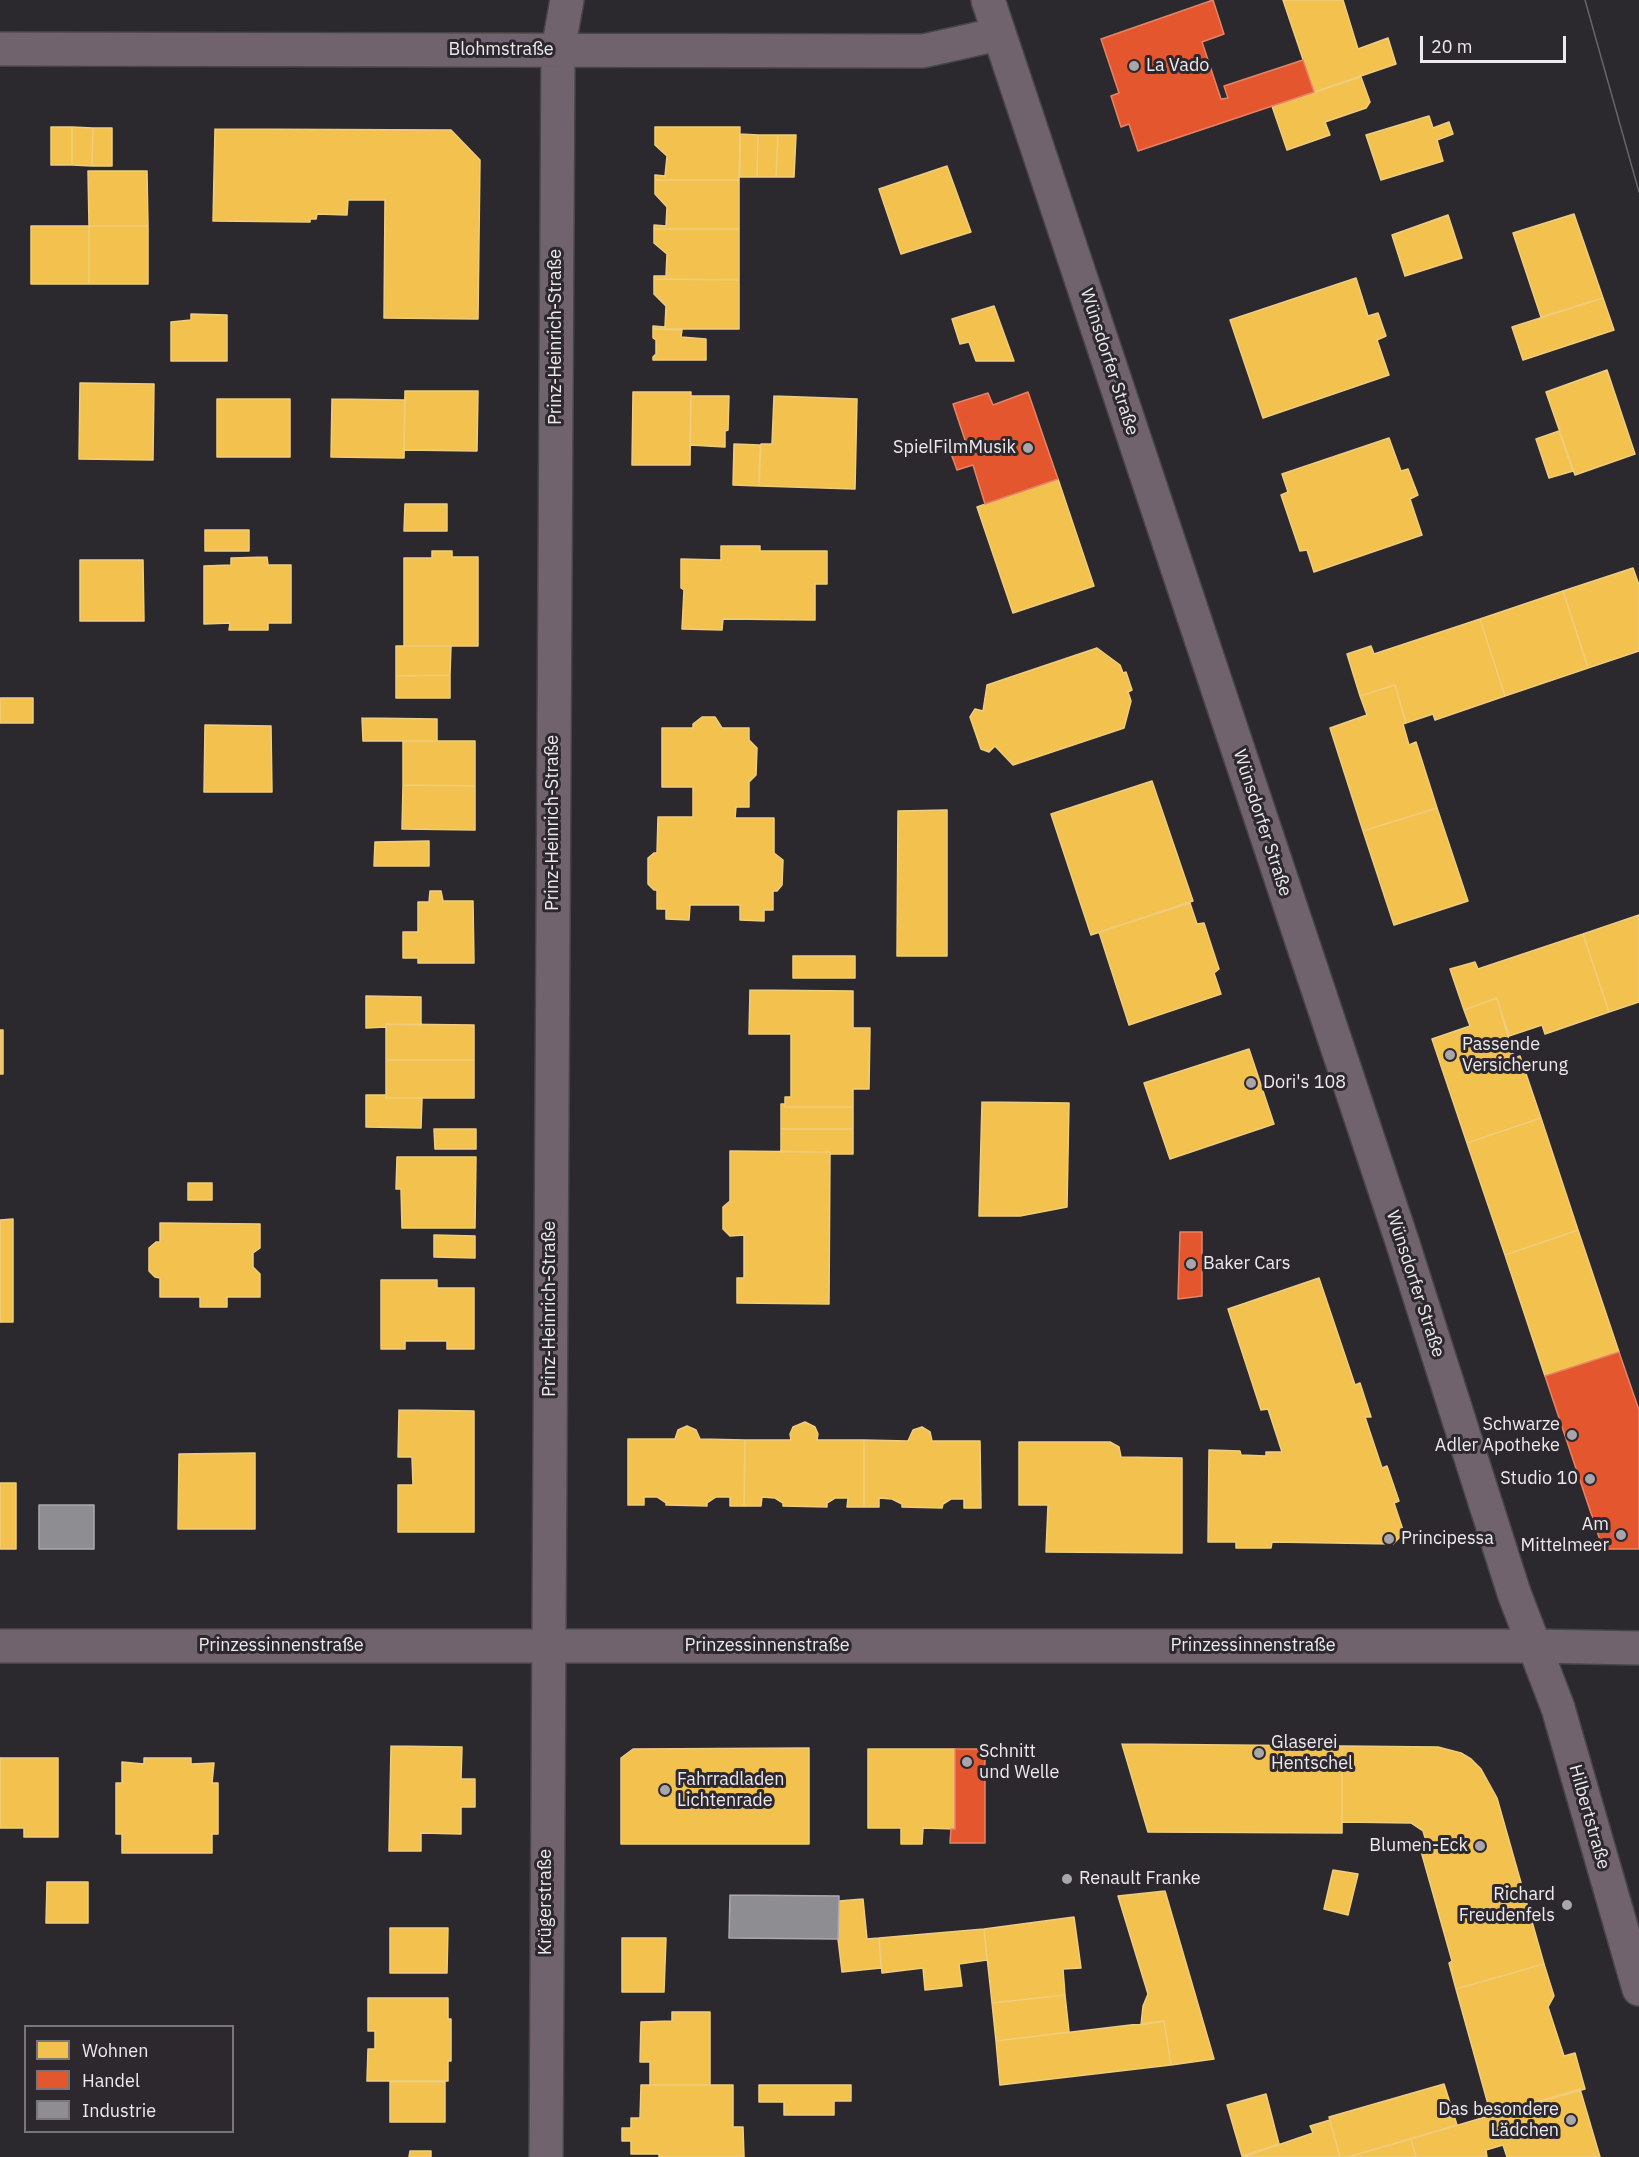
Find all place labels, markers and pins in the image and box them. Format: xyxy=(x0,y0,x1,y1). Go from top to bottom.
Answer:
place label: La Vado xyxy=(1146,55,1209,77)
marker: La Vado xyxy=(1127,59,1141,73)
place label: SpielFilmMusik xyxy=(893,437,1016,459)
marker: SpielFilmMusik xyxy=(1021,441,1035,455)
place label: Passende Versicherung xyxy=(1462,1034,1568,1076)
marker: Passende Versicherung xyxy=(1443,1048,1457,1062)
place label: Dori's 108 xyxy=(1263,1072,1346,1094)
marker: Dori's 108 xyxy=(1244,1076,1258,1090)
place label: Baker Cars xyxy=(1203,1253,1290,1275)
marker: Baker Cars xyxy=(1184,1257,1198,1271)
place label: Schwarze Adler Apotheke xyxy=(1435,1414,1560,1456)
marker: Schwarze Adler Apotheke xyxy=(1565,1428,1579,1442)
place label: Studio 10 xyxy=(1500,1468,1578,1490)
marker: Studio 10 xyxy=(1583,1472,1597,1486)
place label: Am Mittelmeer xyxy=(1521,1514,1609,1556)
place label: Principessa xyxy=(1401,1528,1494,1550)
marker: Am Mittelmeer xyxy=(1614,1528,1628,1542)
marker: Principessa xyxy=(1382,1532,1396,1546)
place label: Glaserei Hentschel xyxy=(1271,1732,1353,1774)
place label: Schnitt und Welle xyxy=(979,1741,1059,1784)
marker: Glaserei Hentschel xyxy=(1252,1746,1266,1760)
marker: Schnitt und Welle xyxy=(960,1755,974,1769)
place label: Fahrradladen Lichtenrade xyxy=(677,1769,784,1812)
marker: Fahrradladen Lichtenrade xyxy=(658,1783,672,1797)
place label: Blumen-Eck xyxy=(1369,1835,1468,1857)
marker: Blumen-Eck xyxy=(1473,1839,1487,1853)
place label: Renault Franke xyxy=(1079,1868,1201,1890)
marker: Renault Franke xyxy=(1060,1872,1074,1886)
place label: Richard Freudenfels xyxy=(1459,1884,1555,1926)
marker: Richard Freudenfels xyxy=(1560,1898,1574,1912)
place label: Das besondere Lädchen xyxy=(1438,2099,1559,2142)
marker: Das besondere Lädchen xyxy=(1564,2113,1578,2127)

